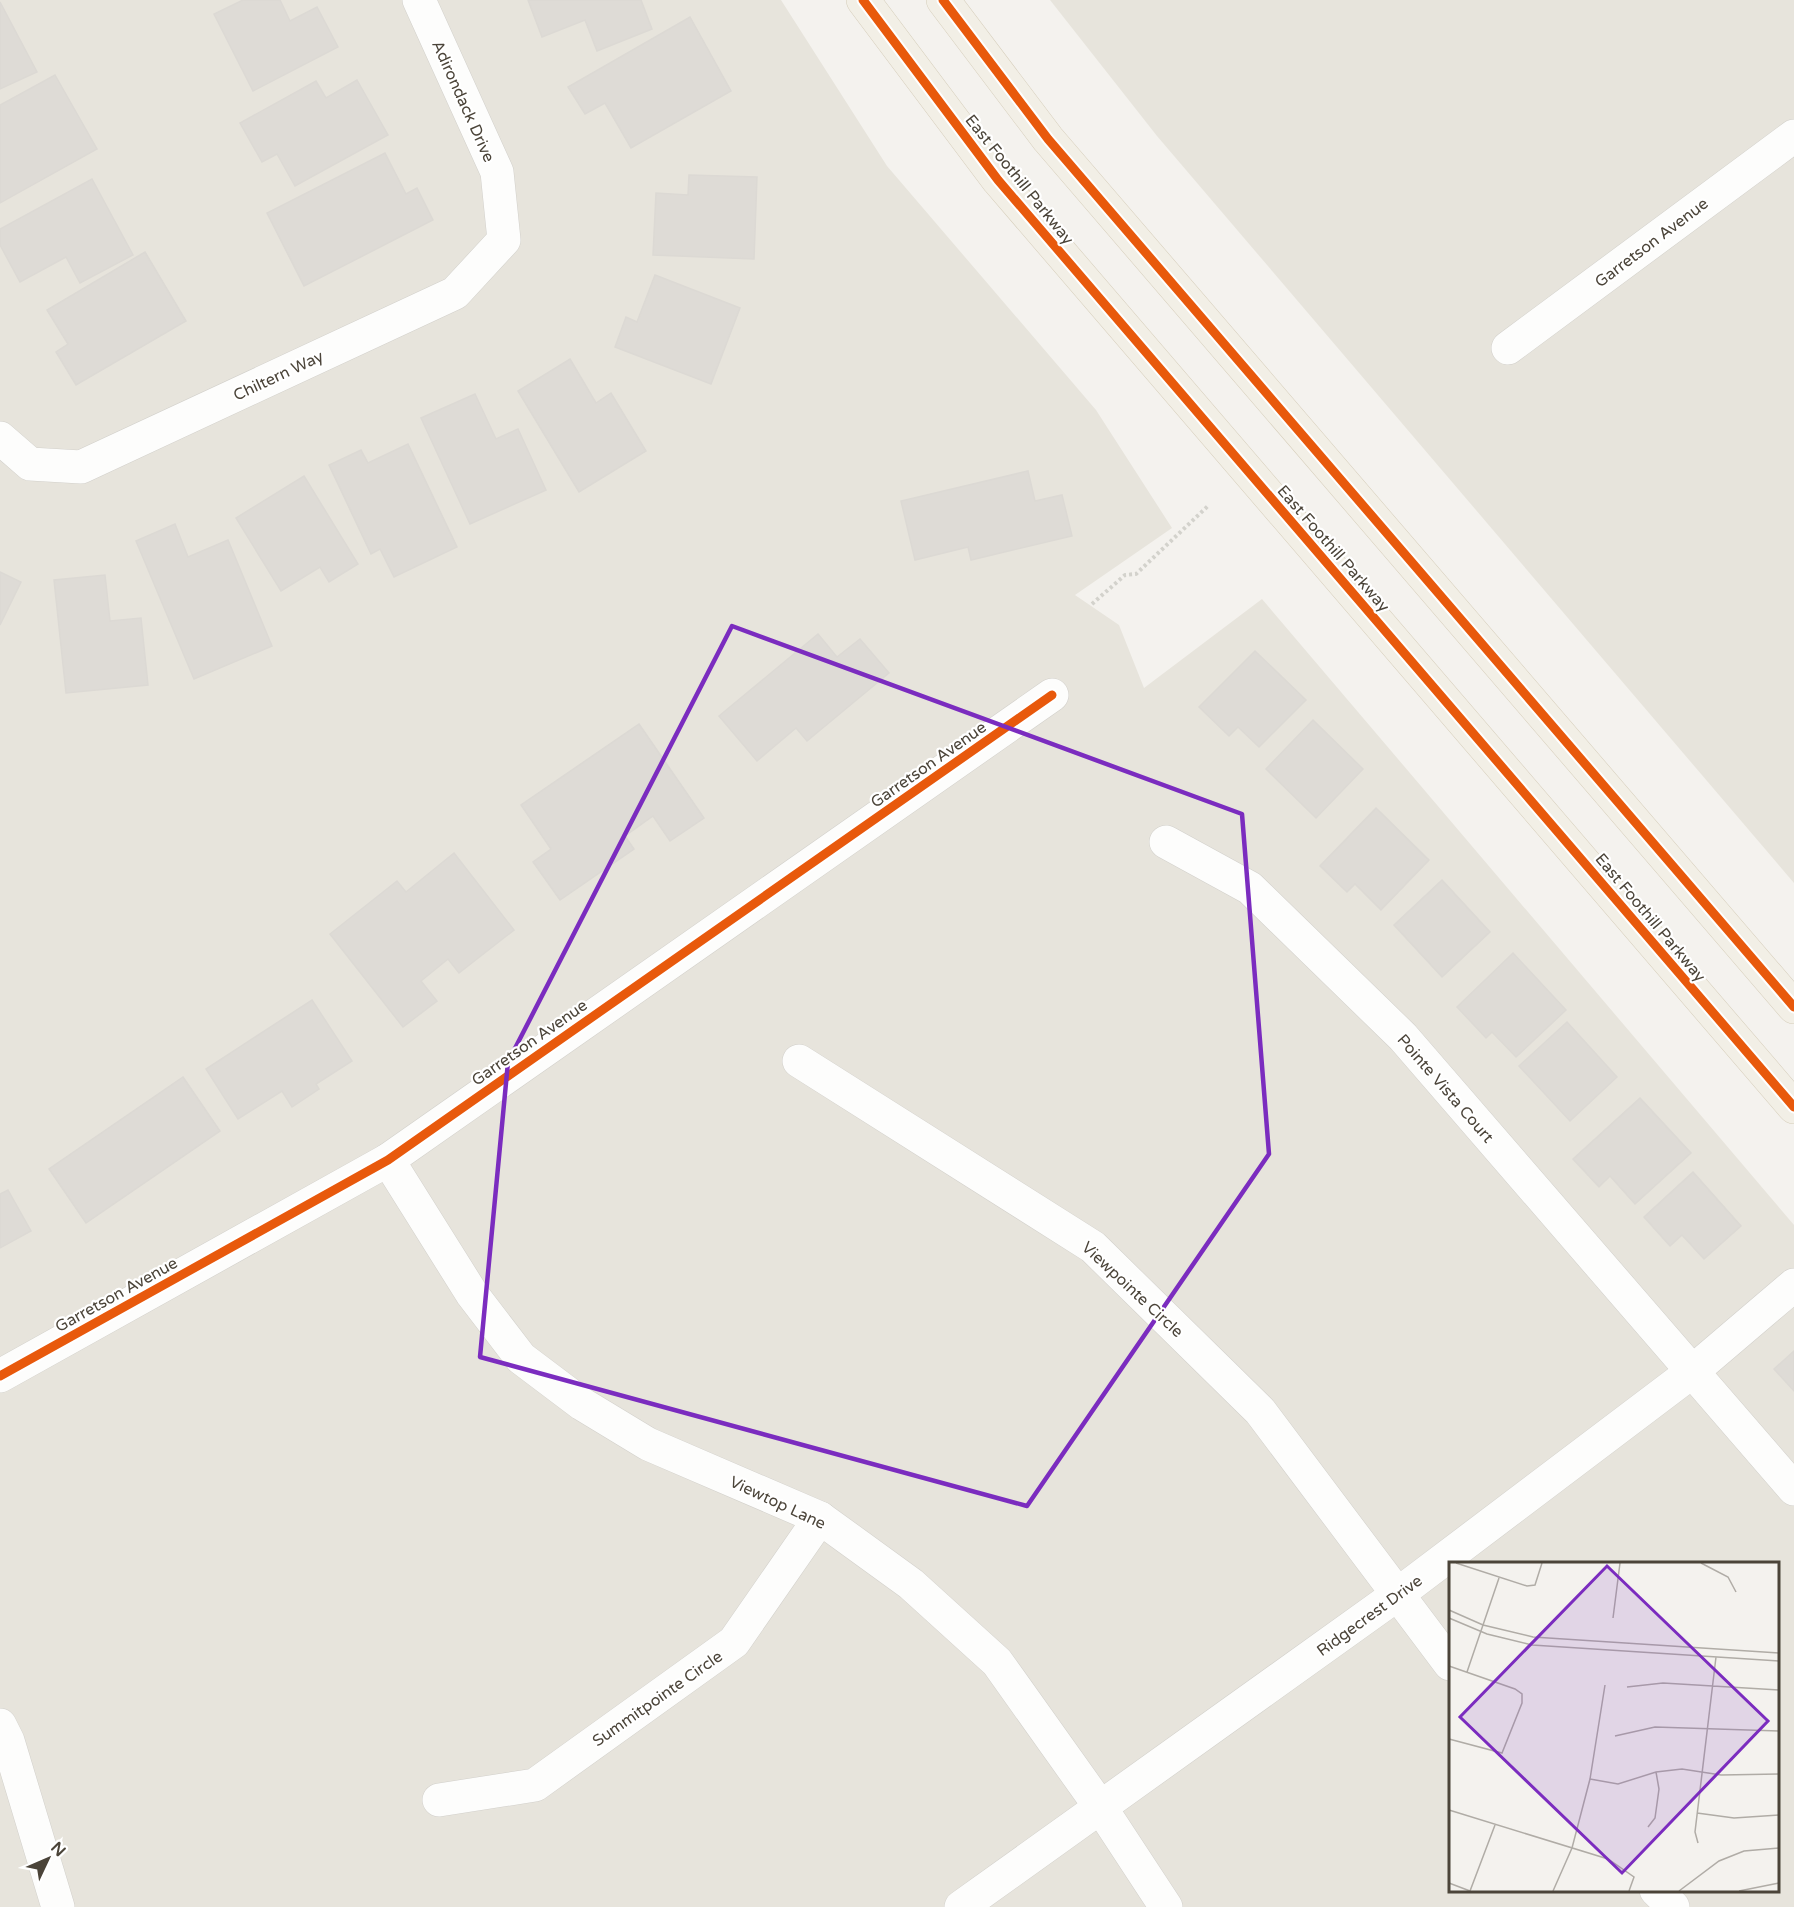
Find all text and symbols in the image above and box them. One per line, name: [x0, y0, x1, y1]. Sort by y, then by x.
street label: Adirondack Drive: [427, 37, 499, 165]
street label: East Foothill Parkway: [961, 111, 1078, 249]
street label: Garretson Avenue: [1591, 194, 1712, 292]
street label: Chiltern Way: [230, 346, 327, 405]
street label: East Foothill Parkway: [1273, 481, 1394, 617]
street label: Garretson Avenue: [867, 717, 990, 812]
street label: East Foothill Parkway: [1591, 849, 1710, 986]
street label: Garretson Avenue: [468, 995, 591, 1090]
street label: Pointe Vista Court: [1393, 1030, 1498, 1147]
street label: Viewpointe Circle: [1077, 1238, 1187, 1342]
street label: Garretson Avenue: [52, 1253, 181, 1337]
street label: Viewtop Lane: [726, 1472, 829, 1534]
inset map: [1449, 1562, 1779, 1892]
street label: Ridgecrest Drive: [1313, 1571, 1426, 1661]
street label: Summitpointe Circle: [589, 1646, 726, 1751]
north arrow: [18, 1829, 78, 1889]
text: N: [46, 1838, 70, 1861]

